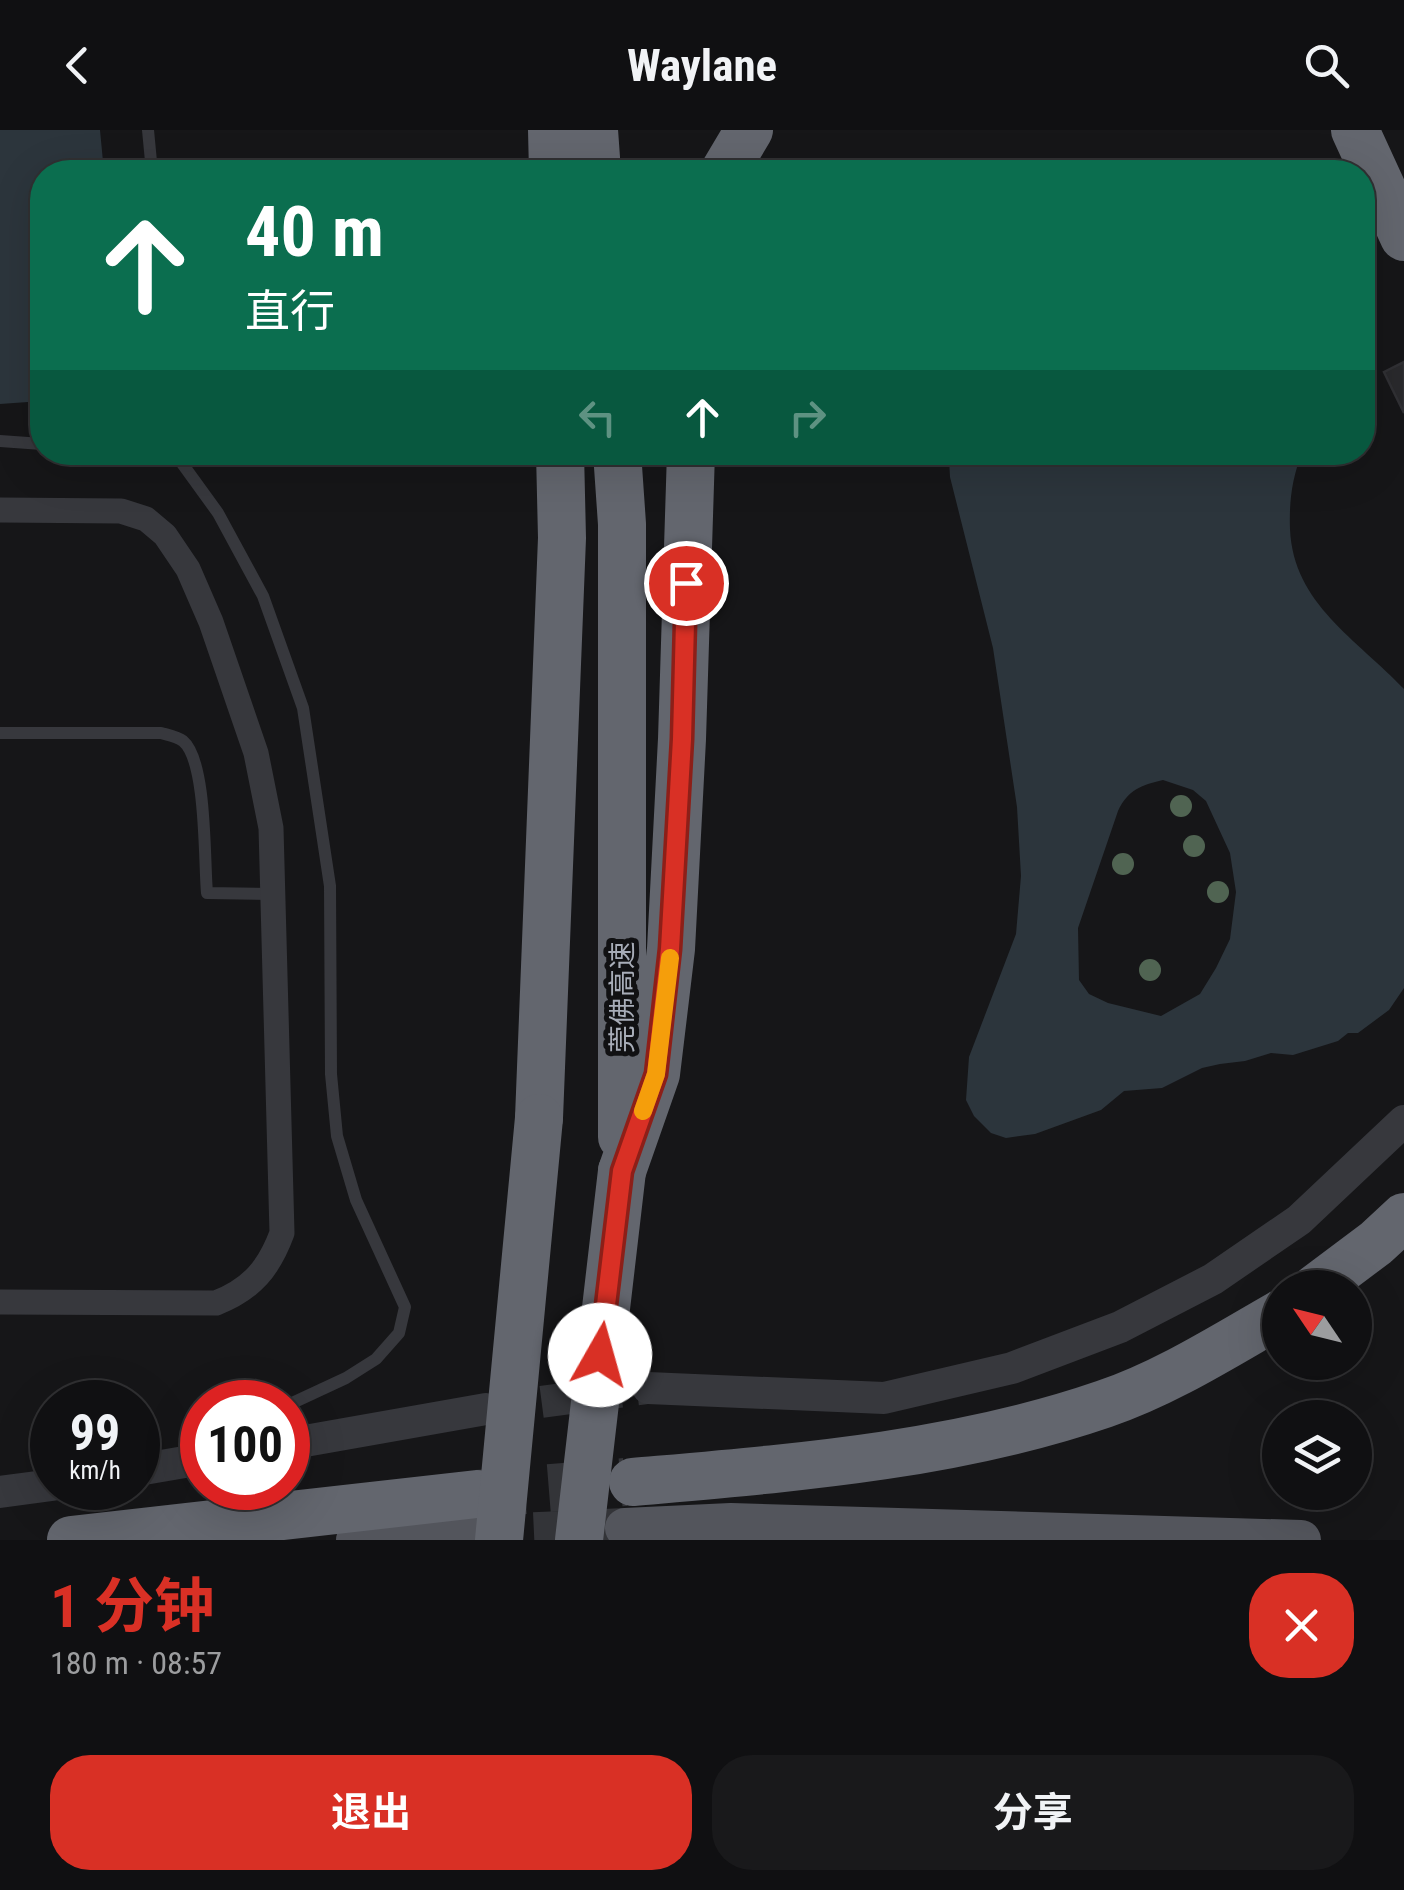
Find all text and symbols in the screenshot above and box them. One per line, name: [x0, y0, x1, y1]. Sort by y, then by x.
icon: back: [50, 38, 105, 93]
icon: search: [1299, 38, 1354, 93]
text: Waylane: [627, 39, 777, 92]
text: 40 m: [245, 191, 384, 273]
icon: ahead: [80, 200, 210, 330]
text: 直行: [245, 285, 335, 338]
icon: left: [570, 390, 625, 445]
icon: ahead: [675, 390, 730, 445]
icon: right: [780, 390, 835, 445]
pin: [644, 541, 729, 626]
icon: arrive: [659, 556, 714, 611]
street label: 莞佛高速: [606, 941, 639, 1053]
north arrow: [1262, 1270, 1372, 1380]
map controls: [1262, 1270, 1372, 1510]
position arrow: [548, 1303, 652, 1407]
speed limit sign: 100: [180, 1380, 310, 1510]
button: layers: [1262, 1400, 1372, 1510]
text: 99: [70, 1404, 120, 1462]
text: km/h: [69, 1456, 121, 1485]
text: 1 分钟: [50, 1571, 214, 1642]
button: close: [1249, 1573, 1354, 1678]
text: 180 m · 08:57: [50, 1644, 222, 1682]
button: 退出: [50, 1755, 692, 1870]
button: 分享: [712, 1755, 1354, 1870]

